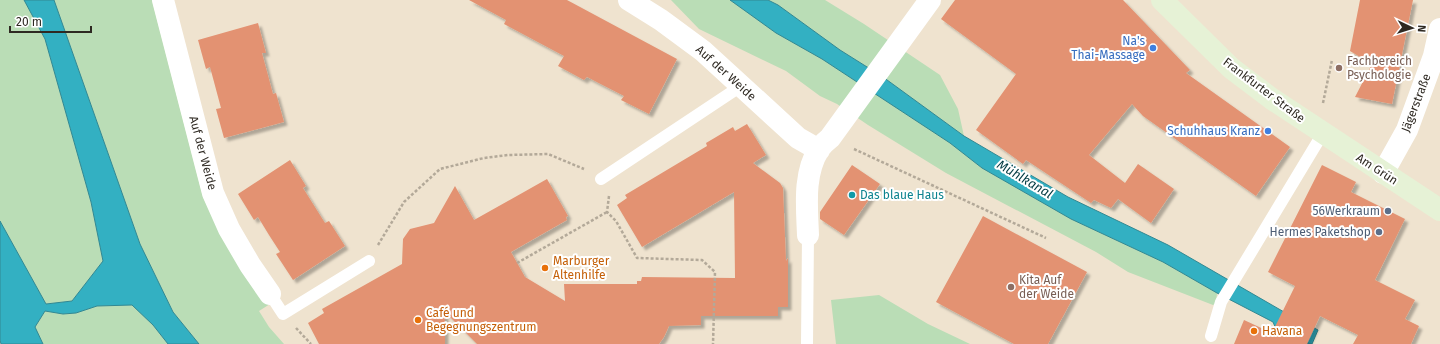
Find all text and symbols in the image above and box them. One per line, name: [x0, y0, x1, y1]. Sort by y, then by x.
scale bar: [10, 8, 91, 34]
north arrow: [1392, 8, 1432, 48]
text: 20 m: [16, 15, 42, 29]
text: N: [1415, 25, 1428, 33]
place label: Na's Thai-Massage: [1071, 34, 1145, 62]
street label: Auf der Weide: [693, 42, 759, 104]
marker: Na's Thai-Massage: [1148, 43, 1158, 53]
place label: Fachbereich Psychologie: [1347, 54, 1412, 82]
street label: Frankfurter Straße: [1220, 55, 1308, 125]
marker: Fachbereich Psychologie: [1334, 63, 1344, 73]
street label: Jägerstraße: [1398, 72, 1434, 134]
street label: Auf der Weide: [186, 114, 220, 192]
place label: Schuhhaus Kranz: [1167, 124, 1260, 138]
marker: Schuhhaus Kranz: [1263, 126, 1273, 136]
street label: Am Grün: [1354, 150, 1400, 188]
water label: Mühlkanal: [995, 157, 1056, 202]
place label: Das blaue Haus: [860, 188, 944, 202]
marker: Das blaue Haus: [847, 190, 857, 200]
place label: 56Werkraum: [1312, 204, 1380, 218]
marker: 56Werkraum: [1383, 206, 1393, 216]
place label: Hermes Paketshop: [1270, 225, 1371, 239]
marker: Hermes Paketshop: [1374, 227, 1384, 237]
place label: Marburger Altenhilfe: [553, 254, 610, 282]
marker: Marburger Altenhilfe: [540, 263, 550, 273]
place label: Kita Auf der Weide: [1019, 273, 1074, 301]
marker: Kita Auf der Weide: [1006, 282, 1016, 292]
place label: Café und Begegnungszentrum: [426, 306, 536, 334]
marker: Café und Begegnungszentrum: [413, 315, 423, 325]
place label: Havana: [1262, 324, 1302, 338]
marker: Havana: [1249, 326, 1259, 336]

